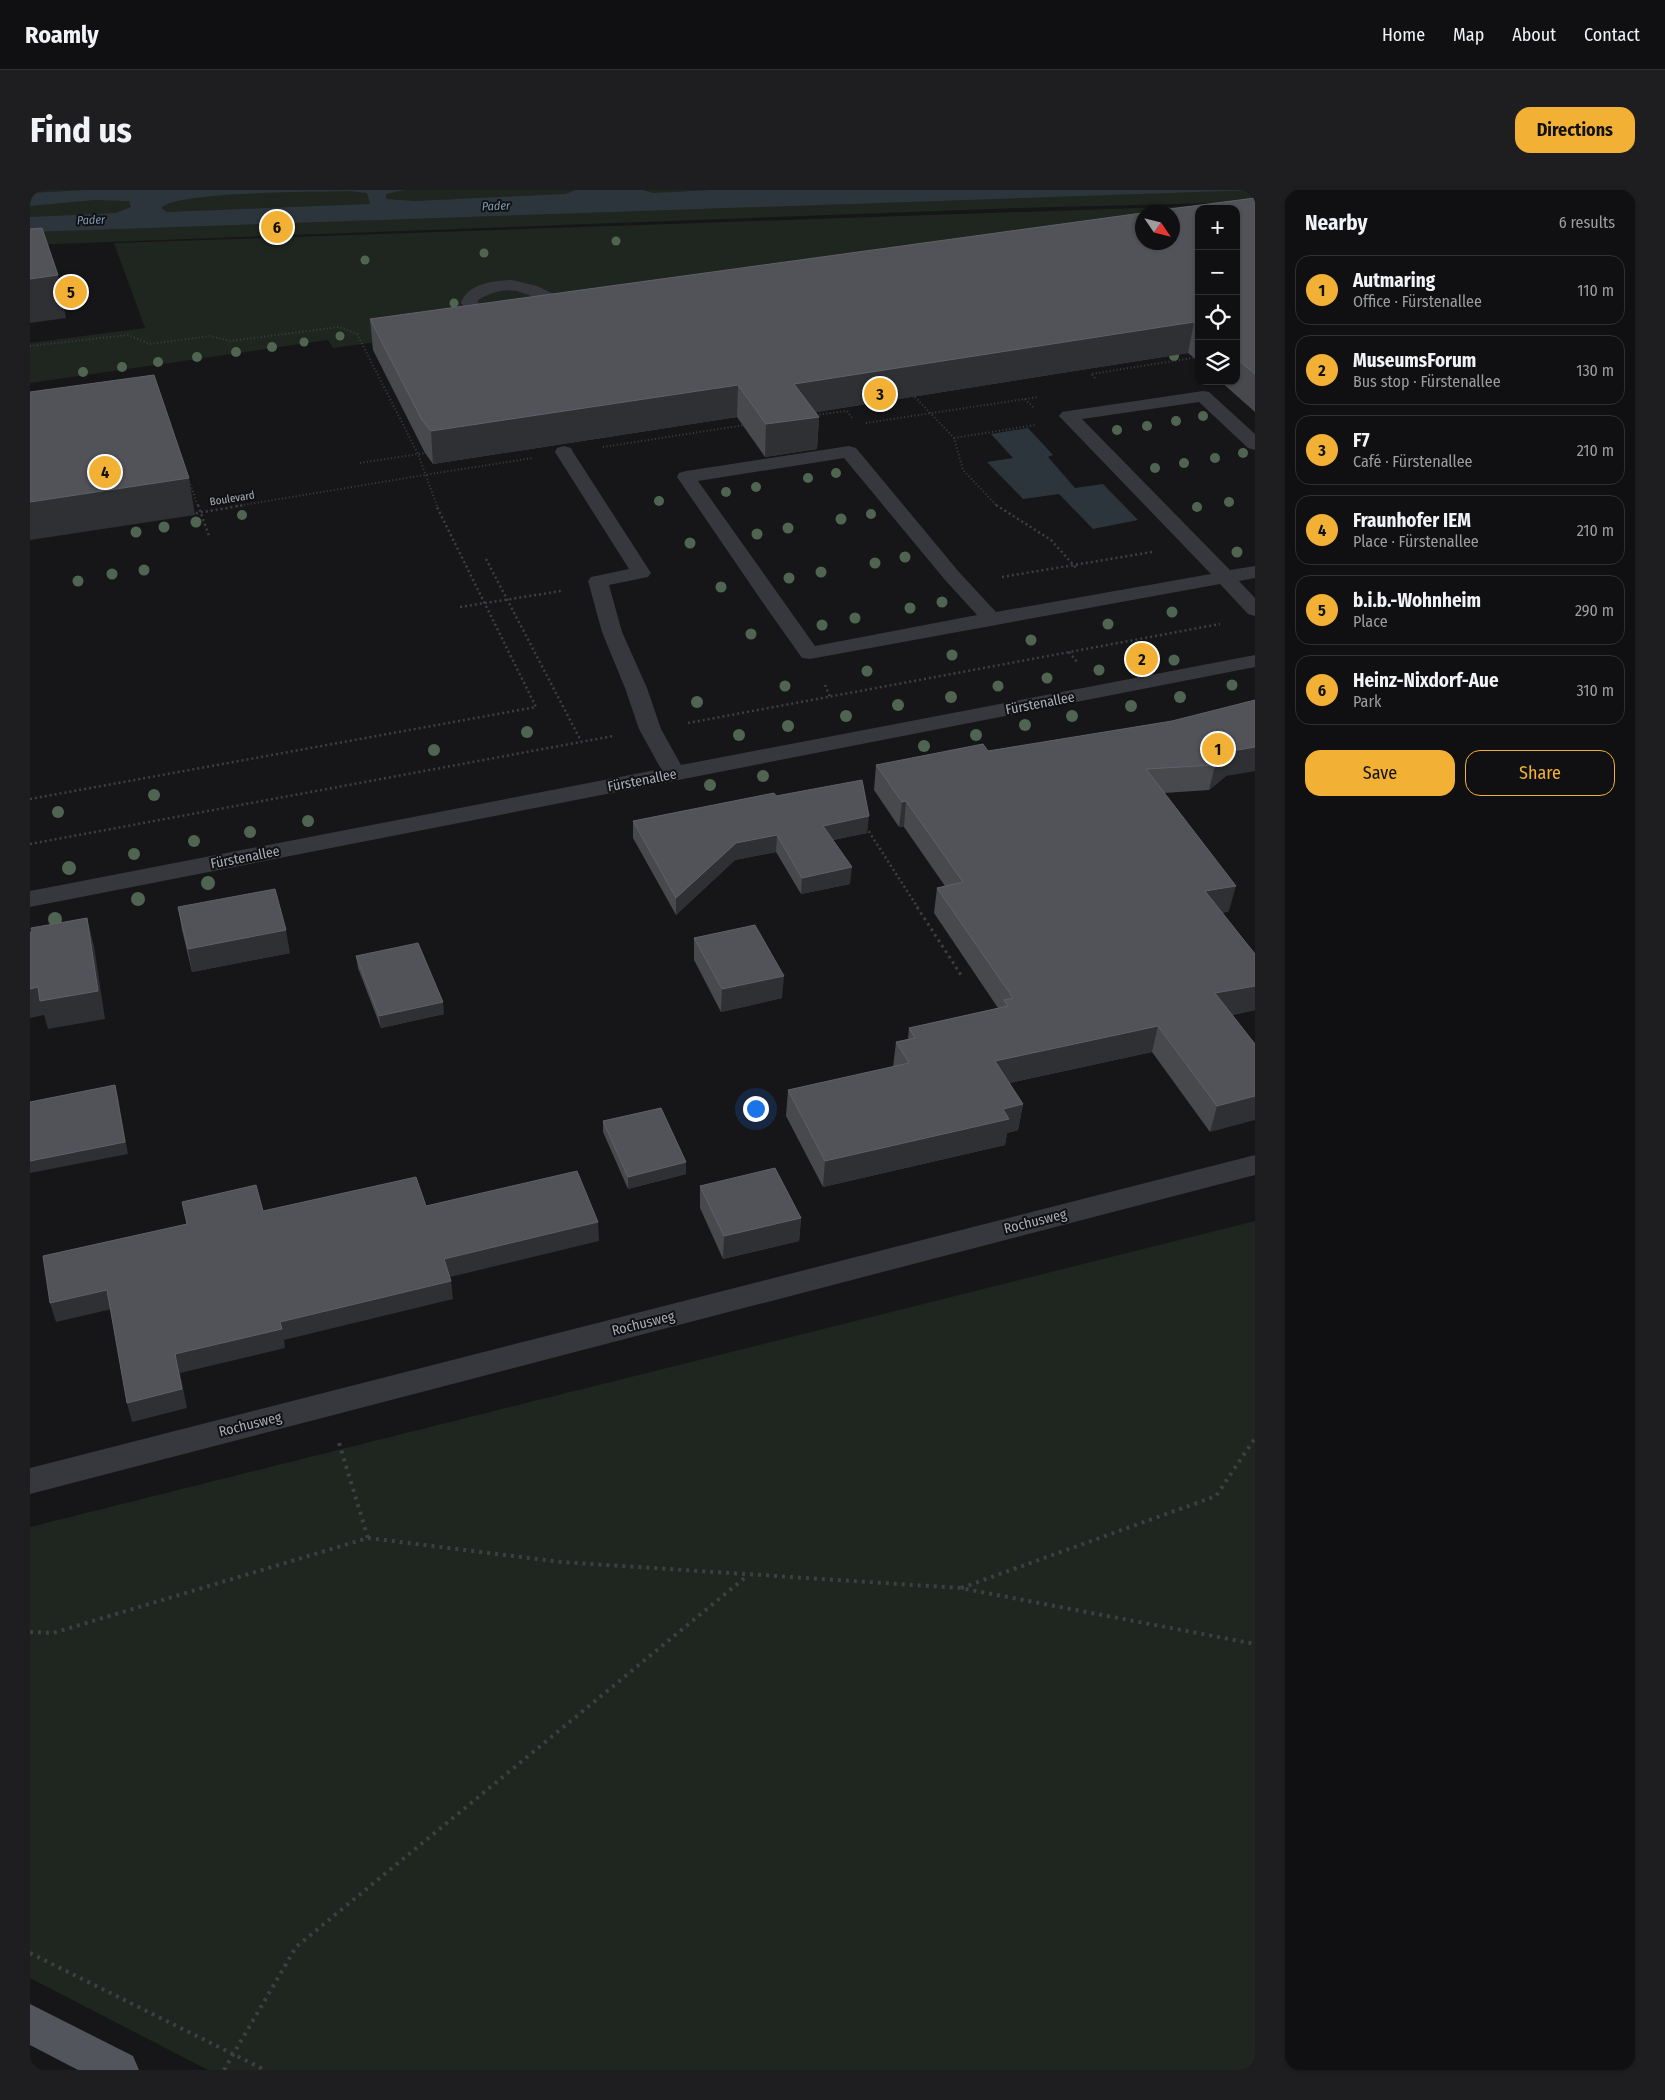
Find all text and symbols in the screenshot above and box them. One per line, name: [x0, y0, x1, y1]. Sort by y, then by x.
text: Roamly: [25, 21, 99, 49]
text: Home: [1382, 24, 1425, 46]
text: Map: [1453, 24, 1484, 46]
text: About: [1512, 24, 1556, 46]
text: Contact: [1584, 24, 1640, 46]
button: Directions: [1515, 107, 1635, 153]
text: Find us: [30, 109, 132, 151]
water label: Pader: [482, 198, 511, 213]
north arrow: [1135, 205, 1180, 250]
map controls: [1195, 205, 1240, 385]
button: +: [1195, 205, 1240, 250]
pin: 6: [261, 208, 293, 246]
text: Nearby: [1305, 210, 1367, 236]
water label: Pader: [77, 212, 106, 227]
text: 6 results: [1559, 213, 1615, 232]
button: −: [1195, 250, 1240, 295]
text: Autmaring: [1353, 269, 1435, 292]
pin: 5: [55, 273, 87, 311]
text: 1: [1319, 281, 1325, 300]
text: 110 m: [1577, 281, 1614, 300]
text: Office · Fürstenallee: [1353, 292, 1482, 311]
button: locate: [1195, 295, 1240, 340]
button: layers: [1195, 340, 1240, 385]
text: MuseumsForum: [1353, 349, 1476, 372]
text: 2: [1318, 361, 1326, 380]
text: 130 m: [1576, 361, 1614, 380]
text: Bus stop · Fürstenallee: [1353, 372, 1501, 391]
pin: 3: [864, 375, 896, 413]
text: F7: [1353, 429, 1369, 452]
text: 3: [1318, 441, 1326, 460]
text: 210 m: [1577, 441, 1614, 460]
text: Café · Fürstenallee: [1353, 452, 1473, 471]
pin: 4: [89, 453, 121, 491]
street label: Boulevard: [209, 489, 255, 508]
text: Fraunhofer IEM: [1353, 509, 1471, 532]
text: 4: [1318, 521, 1326, 540]
text: 210 m: [1577, 521, 1614, 540]
text: Place · Fürstenallee: [1353, 532, 1479, 551]
text: b.i.b.-Wohnheim: [1353, 589, 1481, 612]
text: 5: [1318, 601, 1326, 620]
text: 290 m: [1575, 601, 1614, 620]
text: Place: [1353, 612, 1388, 631]
pin: 2: [1126, 640, 1158, 678]
text: Heinz-Nixdorf-Aue: [1353, 669, 1499, 692]
text: 6: [1318, 681, 1326, 700]
text: 310 m: [1577, 681, 1614, 700]
street label: Fürstenallee: [1004, 688, 1076, 719]
text: Park: [1353, 692, 1381, 711]
pin: 1: [1202, 730, 1234, 768]
button: Save: [1305, 750, 1455, 796]
button: Share: [1465, 750, 1615, 796]
street label: Fürstenallee: [606, 765, 678, 796]
street label: Fürstenallee: [209, 842, 281, 873]
your location: [743, 1096, 769, 1122]
street label: Rochusweg: [1002, 1205, 1069, 1237]
street label: Rochusweg: [610, 1307, 677, 1339]
street label: Rochusweg: [217, 1408, 284, 1440]

